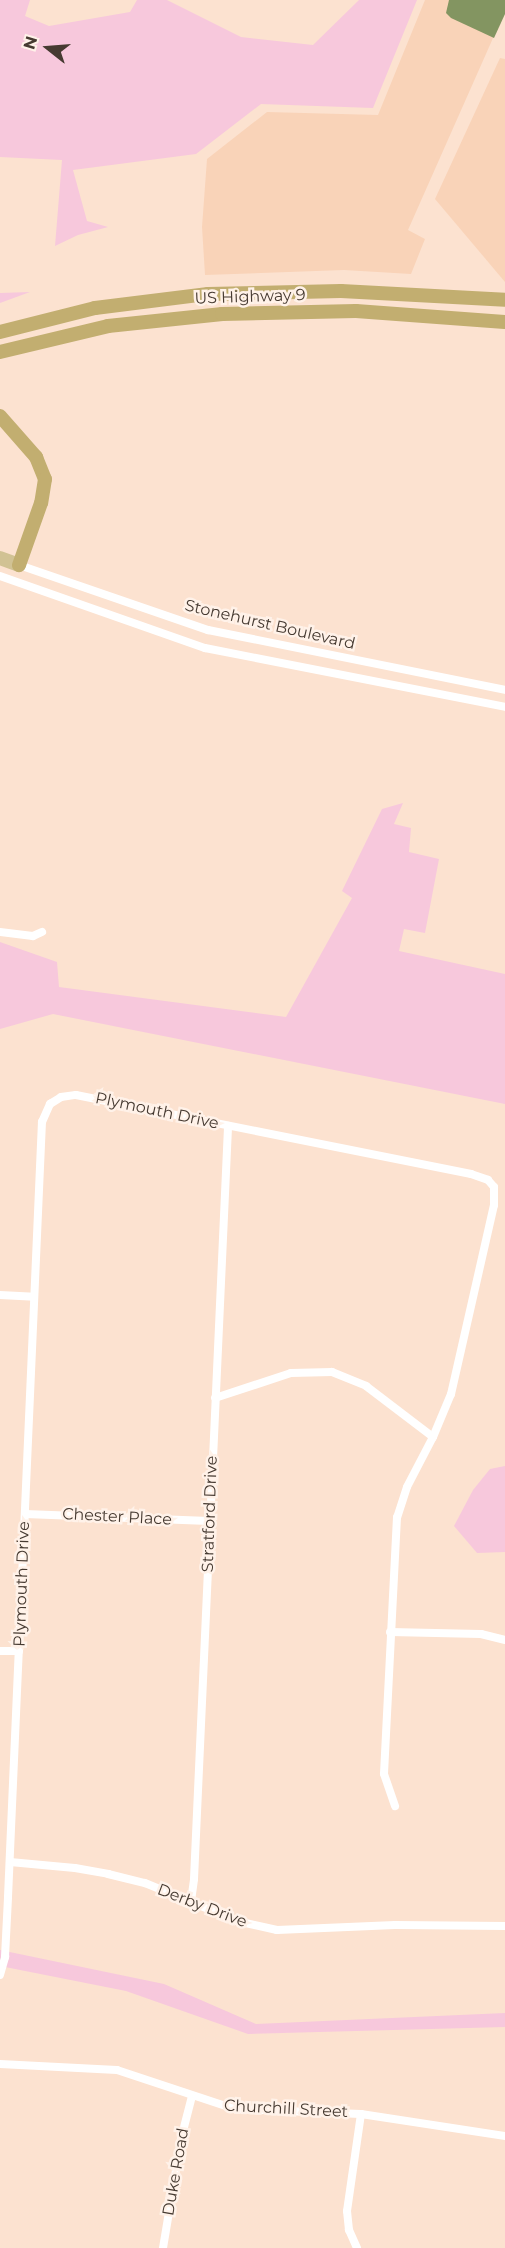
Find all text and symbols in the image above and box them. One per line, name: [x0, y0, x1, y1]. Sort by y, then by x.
north arrow: [18, 18, 78, 78]
text: N: [19, 34, 41, 52]
street label: US Highway 9: [194, 285, 306, 309]
street label: Stonehurst Boulevard: [183, 596, 357, 654]
street label: Plymouth Drive: [94, 1089, 220, 1133]
street label: Stratford Drive: [198, 1455, 222, 1573]
street label: Chester Place: [62, 1505, 172, 1529]
street label: Plymouth Drive: [10, 1521, 34, 1647]
street label: Derby Drive: [154, 1880, 250, 1932]
street label: Churchill Street: [223, 2096, 349, 2122]
street label: Duke Road: [159, 2127, 193, 2217]

